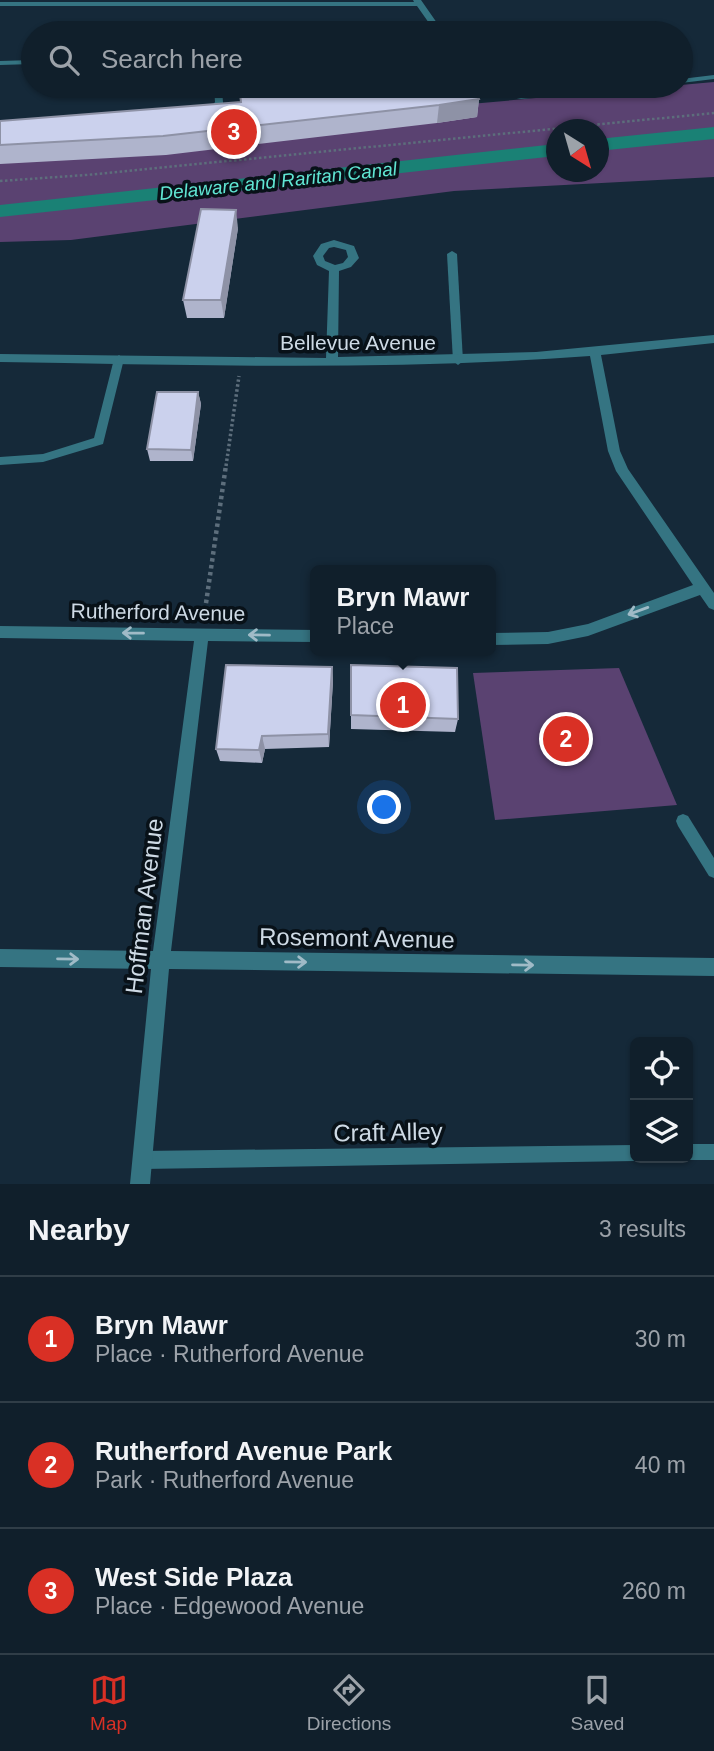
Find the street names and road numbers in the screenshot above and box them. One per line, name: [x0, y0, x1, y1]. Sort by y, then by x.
street label: Bellevue Avenue: [280, 331, 436, 354]
street label: Rutherford Avenue: [70, 599, 246, 625]
street label: Hoffman Avenue: [120, 817, 168, 995]
street label: Rosemont Avenue: [259, 923, 455, 953]
street label: Craft Alley: [333, 1118, 443, 1146]

